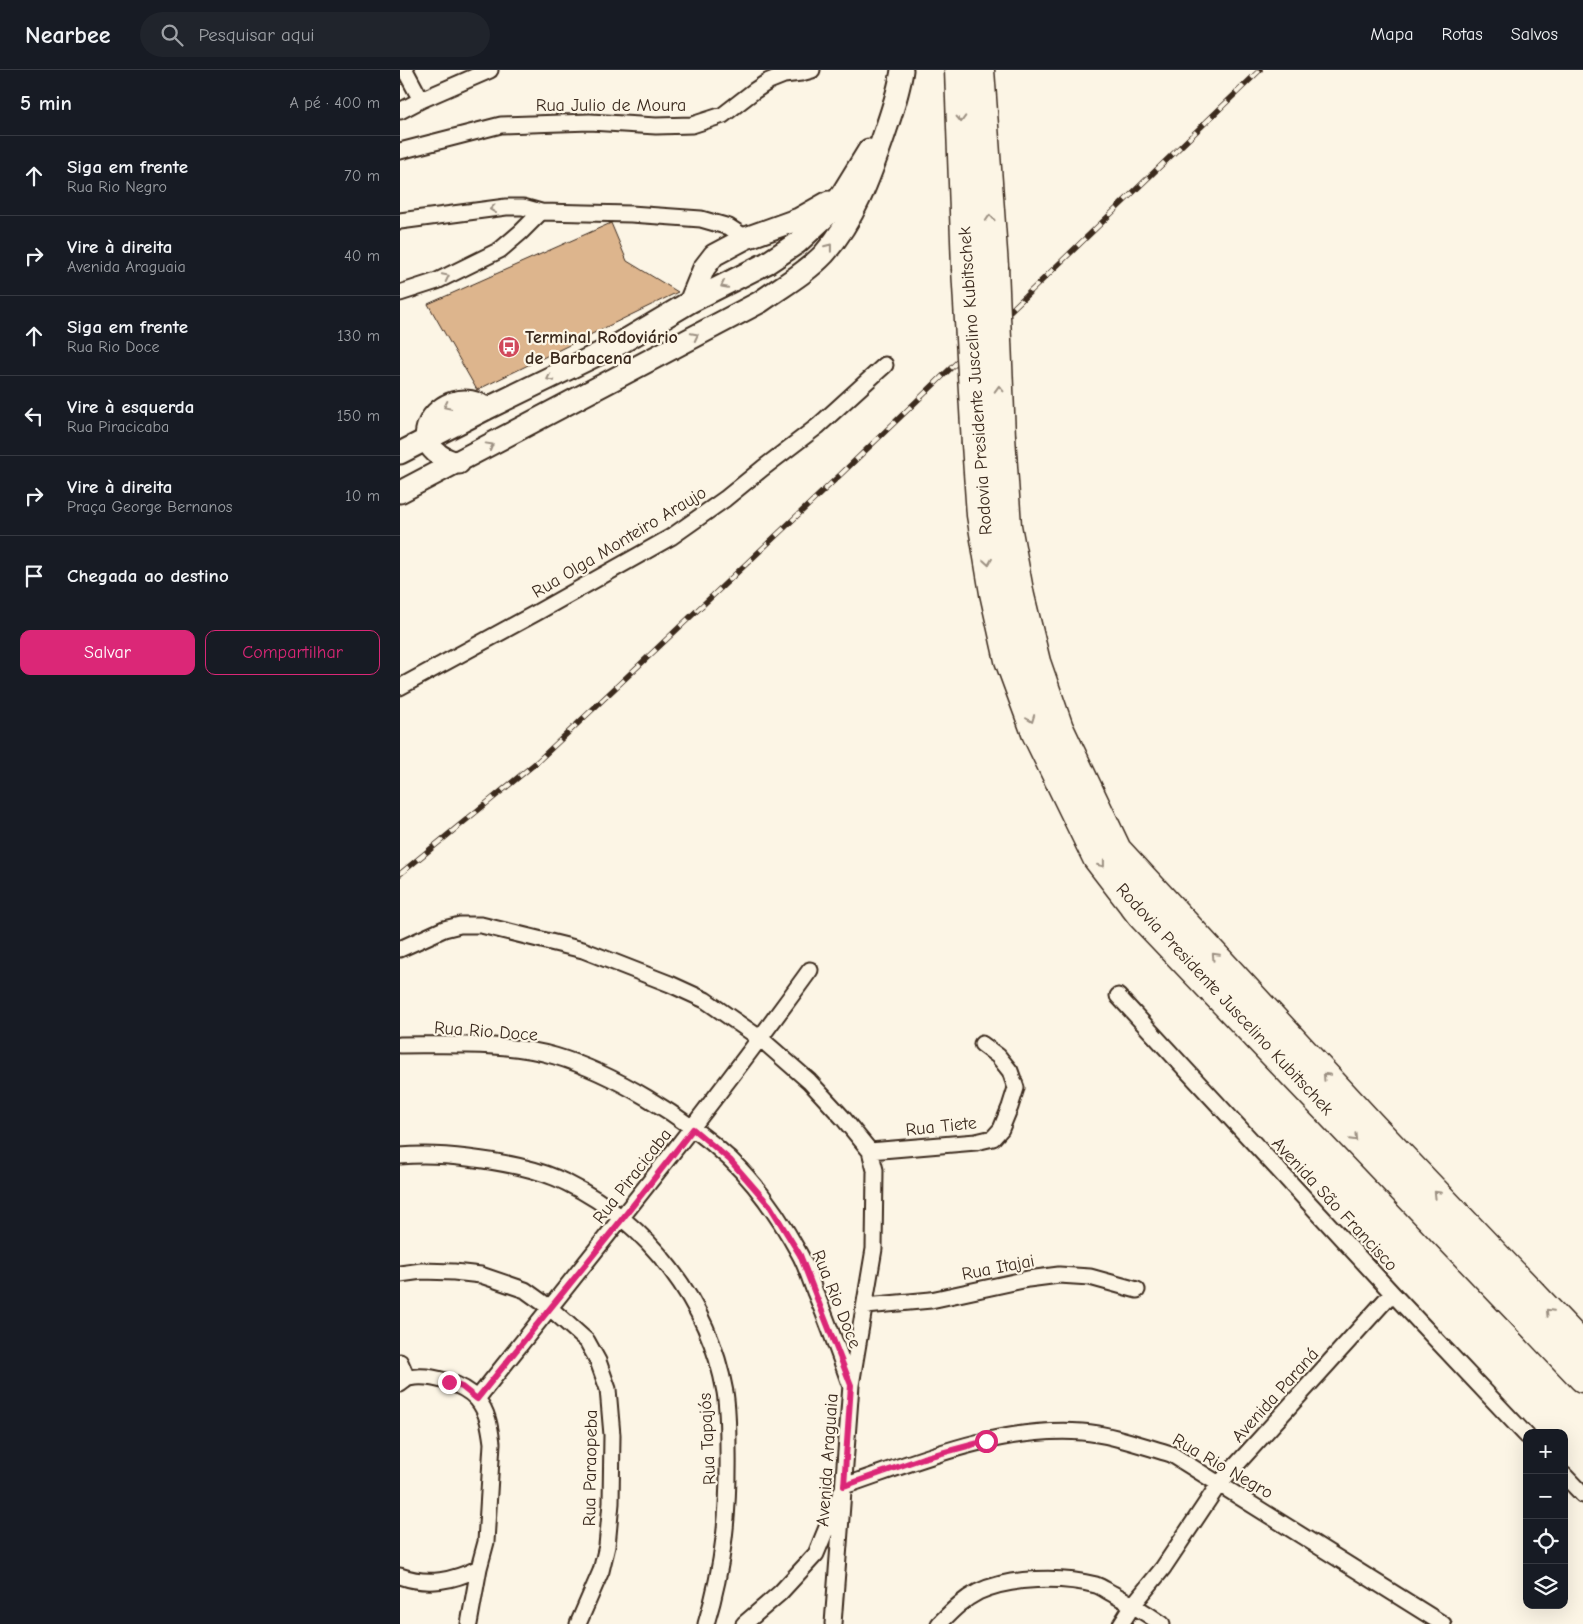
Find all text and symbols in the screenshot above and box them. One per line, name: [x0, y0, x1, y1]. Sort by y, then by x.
search box: [140, 12, 490, 57]
text: Nearbee: [25, 21, 110, 49]
icon: search: [158, 21, 186, 49]
text: Pesquisar aqui: [198, 24, 315, 46]
text: Mapa: [1370, 24, 1414, 45]
text: Rotas: [1442, 24, 1483, 45]
text: Salvos: [1511, 24, 1558, 45]
text: 5 min: [20, 91, 72, 115]
text: A pé · 400 m: [290, 94, 380, 112]
street label: Rua Julio de Moura: [536, 95, 686, 116]
one-way arrow: [956, 115, 967, 123]
text: Siga em frente: [67, 156, 188, 178]
icon: ahead: [20, 162, 48, 190]
text: 70 m: [344, 167, 380, 185]
text: Rua Rio Negro: [67, 178, 167, 196]
one-way arrow: [488, 203, 496, 214]
one-way arrow: [985, 214, 996, 222]
street label: Rodovia Presidente Juscelino Kubitschek: [954, 226, 997, 536]
text: Vire à direita: [67, 236, 172, 258]
icon: right: [20, 242, 48, 270]
one-way arrow: [824, 244, 832, 253]
text: 40 m: [344, 247, 380, 265]
text: Avenida Araguaia: [67, 258, 186, 276]
one-way arrow: [441, 273, 450, 283]
one-way arrow: [720, 279, 729, 289]
text: Siga em frente: [67, 316, 188, 338]
icon: ahead: [20, 322, 48, 350]
text: 130 m: [337, 327, 380, 345]
place label: Terminal Rodoviário de Barbacena: [525, 327, 678, 369]
one-way arrow: [690, 332, 699, 342]
bus stop icon: Terminal Rodoviário de Barbacena: [497, 335, 521, 359]
text: Rua Rio Doce: [67, 338, 160, 356]
one-way arrow: [546, 371, 555, 382]
one-way arrow: [994, 385, 1005, 393]
text: Vire à esquerda: [67, 396, 194, 418]
one-way arrow: [443, 400, 452, 410]
icon: left: [20, 402, 48, 430]
text: 150 m: [337, 407, 380, 425]
text: Rua Piracicaba: [67, 418, 169, 436]
one-way arrow: [485, 442, 494, 452]
text: Vire à direita: [67, 476, 172, 498]
icon: right: [20, 482, 48, 510]
street label: Rua Olga Monteiro Araujo: [528, 482, 710, 603]
text: 10 m: [345, 487, 380, 505]
text: Praça George Bernanos: [67, 498, 232, 516]
one-way arrow: [983, 558, 993, 567]
icon: arrive: [20, 562, 48, 590]
text: Chegada ao destino: [67, 565, 229, 587]
button: Salvar: [20, 630, 195, 675]
button: Compartilhar: [205, 630, 380, 675]
one-way arrow: [1025, 714, 1035, 722]
one-way arrow: [1097, 858, 1105, 867]
street label: Rodovia Presidente Juscelino Kubitschek: [1112, 879, 1338, 1120]
one-way arrow: [1212, 953, 1221, 962]
street label: Rua Rio Doce: [433, 1017, 539, 1046]
one-way arrow: [1323, 1072, 1332, 1081]
street label: Rua Tiete: [904, 1112, 978, 1141]
street label: Rua Piracicaba: [589, 1124, 676, 1228]
one-way arrow: [1348, 1132, 1357, 1141]
street label: Avenida São Francisco: [1267, 1133, 1402, 1276]
one-way arrow: [1434, 1191, 1443, 1200]
street label: Rua Rio Doce: [807, 1247, 866, 1351]
street label: Rua Itajai: [960, 1250, 1036, 1285]
one-way arrow: [1546, 1308, 1555, 1317]
street label: Avenida Paraná: [1228, 1344, 1323, 1447]
route end: [438, 1371, 461, 1394]
street label: Rua Tapajós: [695, 1392, 720, 1486]
street label: Avenida Araguaia: [812, 1393, 843, 1527]
street label: Rua Paraopeba: [579, 1409, 602, 1527]
street label: Rua Rio Negro: [1169, 1429, 1277, 1504]
map controls: [1523, 1429, 1568, 1609]
button: +: [1523, 1429, 1568, 1474]
route start: [975, 1430, 998, 1453]
button: −: [1523, 1474, 1568, 1519]
button: locate: [1523, 1519, 1568, 1564]
button: layers: [1523, 1564, 1568, 1609]

